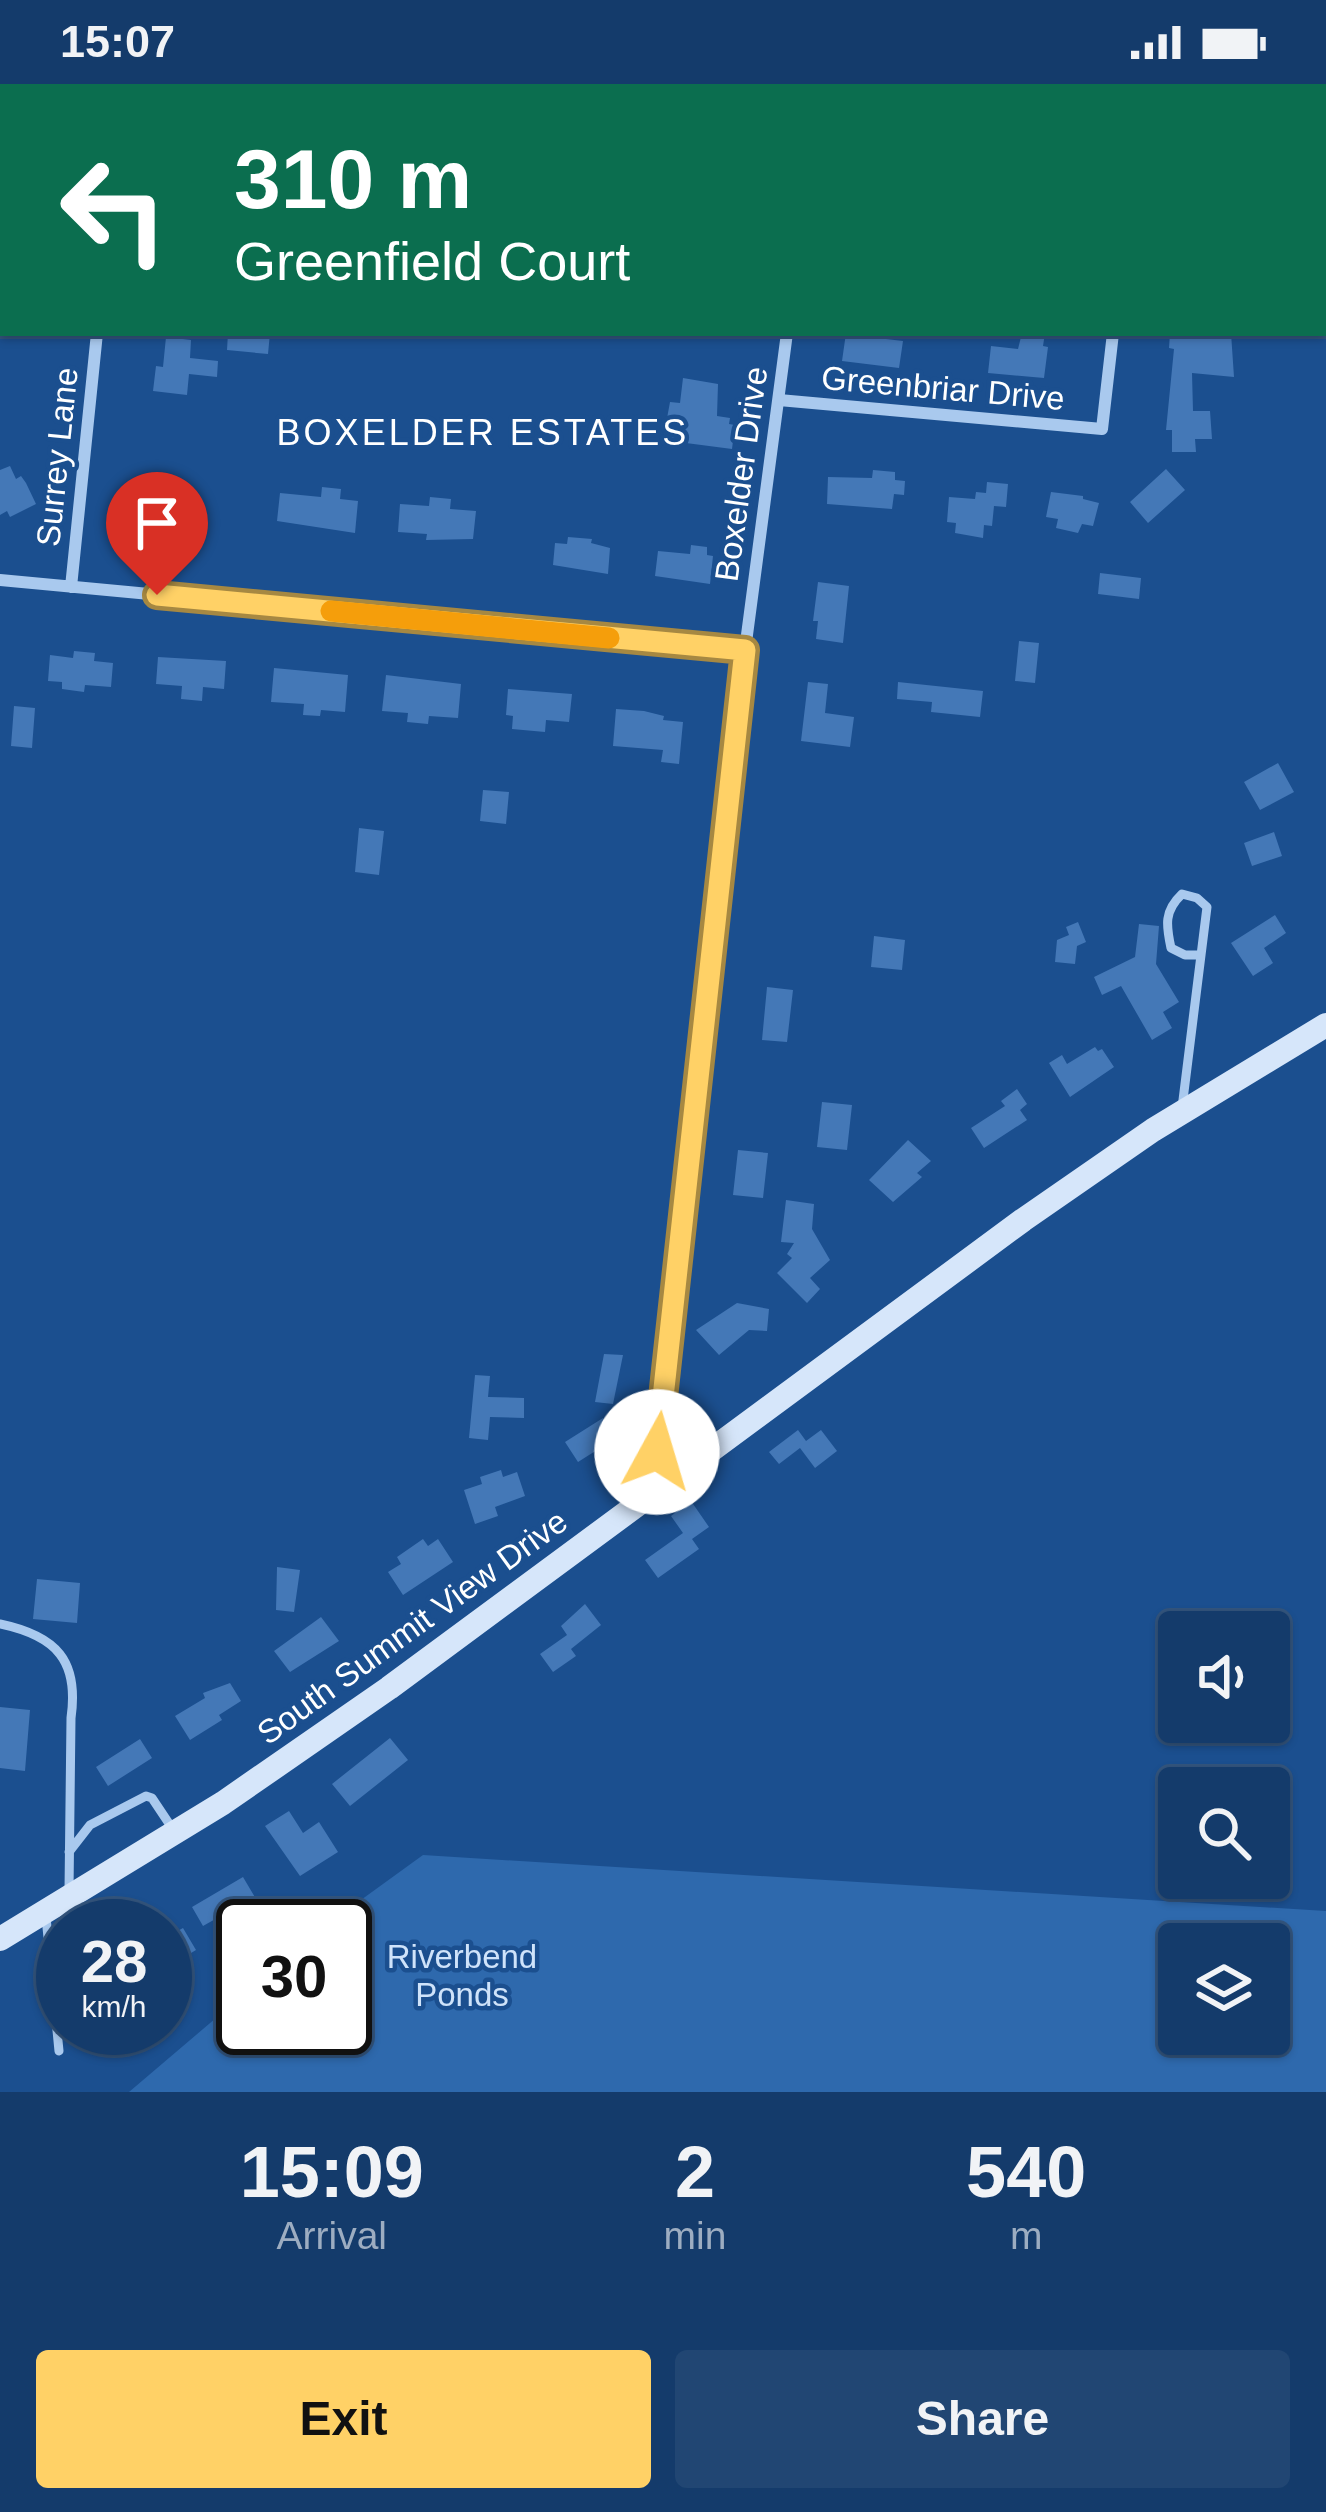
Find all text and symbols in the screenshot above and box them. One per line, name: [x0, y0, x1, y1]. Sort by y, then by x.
text: 15:07: [60, 16, 175, 67]
icon: left: [36, 132, 192, 288]
text: 310 m: [234, 132, 472, 226]
text: Greenfield Court: [234, 231, 630, 291]
street label: Greenbriar Drive: [820, 359, 1066, 417]
street label: Boxelder Drive: [708, 364, 774, 584]
street label: Surrey Lane: [29, 366, 85, 548]
district label: BOXELDER ESTATES: [277, 412, 689, 453]
pin: [106, 472, 208, 595]
icon: arrive: [124, 490, 190, 556]
position arrow: [594, 1389, 720, 1515]
street label: South Summit View Drive: [250, 1502, 574, 1752]
map controls: [1158, 1611, 1290, 2055]
button: sound: [1158, 1611, 1290, 1743]
button: search: [1158, 1767, 1290, 1899]
speed limit sign: 30: [216, 1899, 372, 2055]
button: layers: [1158, 1923, 1290, 2055]
text: 28: [81, 1928, 147, 1995]
park label: Riverbend Ponds: [387, 1938, 537, 2013]
text: km/h: [81, 1990, 147, 2023]
text: 15:09: [240, 2132, 424, 2212]
text: 2: [675, 2132, 715, 2212]
text: 540: [966, 2132, 1086, 2212]
text: Arrival: [277, 2214, 387, 2257]
text: min: [664, 2214, 726, 2257]
text: m: [1010, 2214, 1042, 2257]
button: Exit: [36, 2350, 651, 2488]
button: Share: [675, 2350, 1290, 2488]

